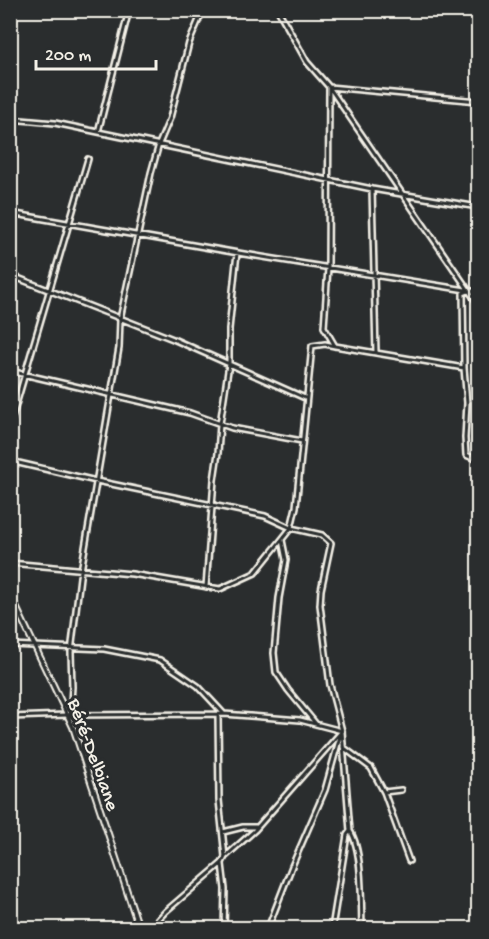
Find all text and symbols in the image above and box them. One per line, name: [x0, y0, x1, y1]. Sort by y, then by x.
scale bar: [36, 33, 156, 71]
text: 200 m: [45, 46, 92, 67]
street label: Béré-Delbiane: [60, 695, 123, 815]

